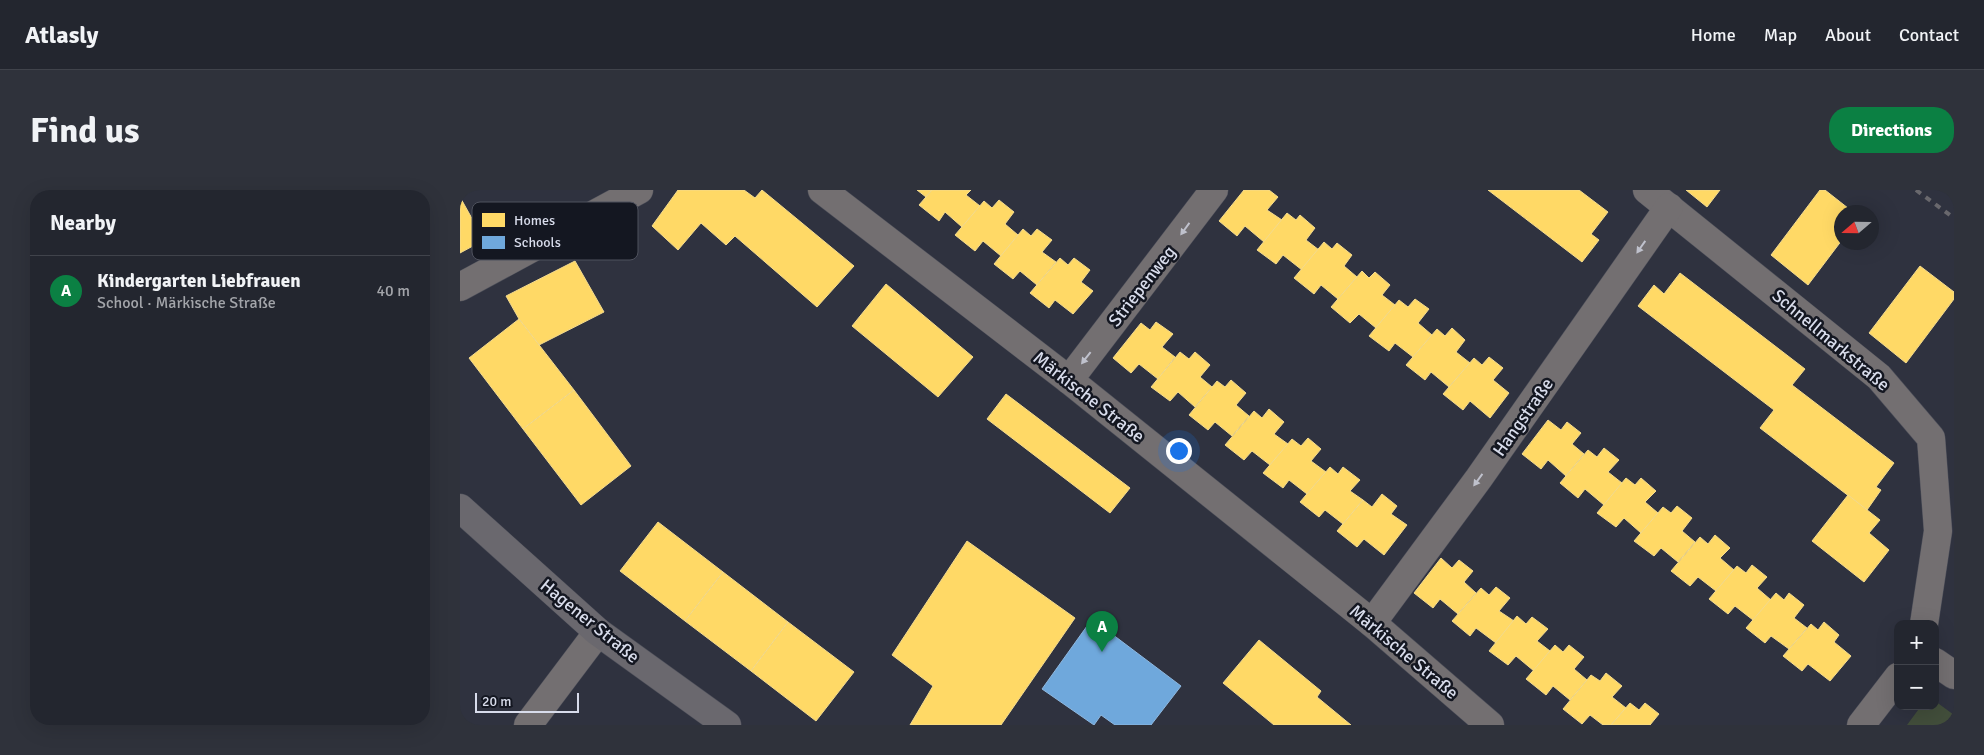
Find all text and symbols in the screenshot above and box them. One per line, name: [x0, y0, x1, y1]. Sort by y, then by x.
text: Atlasly: [25, 20, 98, 50]
text: Home: [1691, 24, 1736, 46]
text: Map: [1764, 24, 1797, 46]
text: About: [1825, 24, 1871, 46]
text: Contact: [1899, 24, 1959, 46]
button: Directions: [1829, 107, 1954, 153]
text: Find us: [30, 109, 140, 152]
legend: [472, 202, 638, 260]
north arrow: [1834, 205, 1879, 250]
text: Nearby: [50, 210, 116, 236]
text: Homes: [514, 212, 555, 229]
one-way arrow: [1180, 222, 1190, 236]
text: Schools: [514, 234, 561, 251]
one-way arrow: [1636, 240, 1646, 254]
street label: Striepenweg: [1104, 241, 1180, 331]
text: Kindergarten Liebfrauen: [97, 269, 301, 293]
text: A: [61, 281, 71, 301]
text: 40 m: [376, 281, 410, 301]
street label: Schnellmarkstraße: [1768, 284, 1894, 396]
text: School · Märkische Straße: [97, 293, 276, 313]
street label: Märkische Straße: [1029, 347, 1149, 447]
one-way arrow: [1081, 351, 1091, 365]
street label: Hangstraße: [1488, 374, 1558, 460]
your location: [1166, 438, 1192, 464]
one-way arrow: [1472, 473, 1483, 486]
street label: Hagener Straße: [536, 574, 644, 668]
street label: Märkische Straße: [1345, 600, 1463, 704]
pin: A: [1086, 611, 1118, 652]
map controls: [1894, 620, 1939, 710]
button: +: [1894, 620, 1939, 665]
button: −: [1894, 665, 1939, 710]
scale bar: [475, 690, 579, 713]
text: 20 m: [482, 693, 511, 710]

